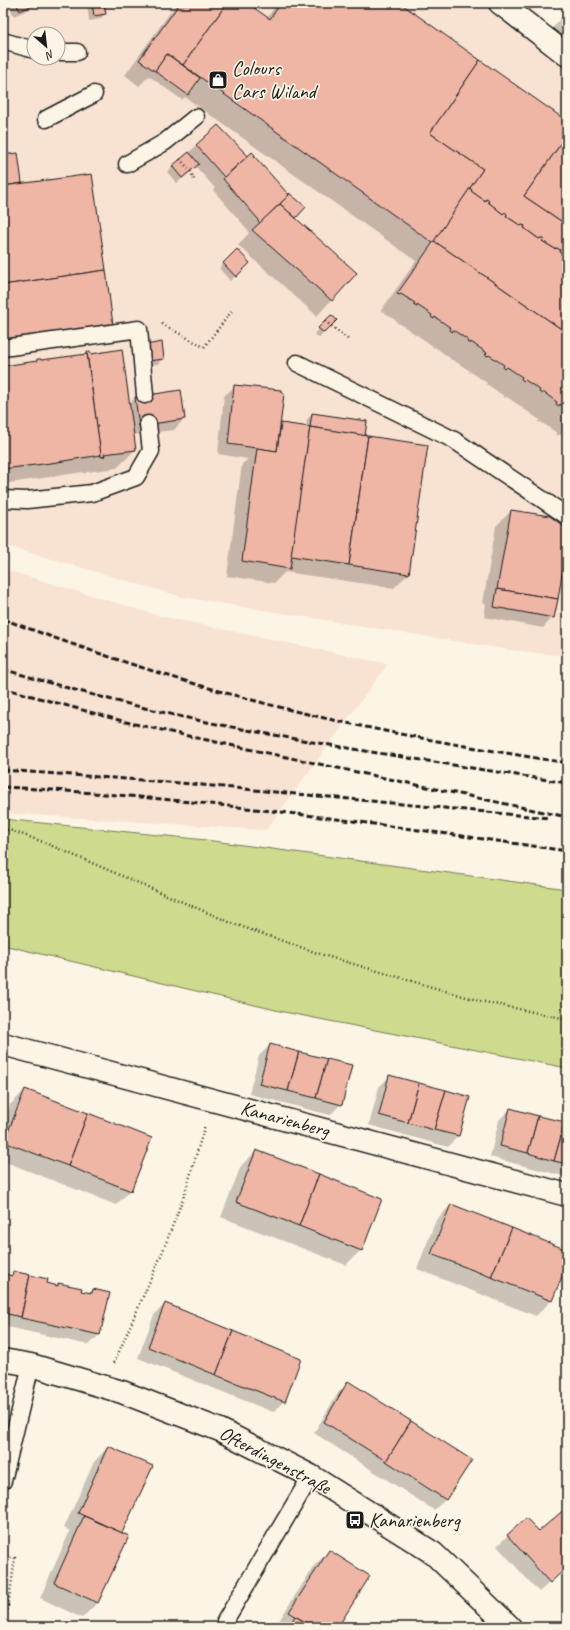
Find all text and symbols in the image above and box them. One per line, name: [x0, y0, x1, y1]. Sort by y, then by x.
north arrow: [26, 26, 66, 66]
text: N: [42, 47, 57, 64]
place label: Colours Cars Wiland: [232, 56, 319, 104]
shop icon: Colours Cars Wiland: [207, 69, 229, 91]
street label: Kanarienberg: [238, 1095, 334, 1143]
street label: Ofterdingenstraße: [215, 1420, 336, 1500]
place label: Kanarienberg: [369, 1508, 462, 1533]
bus stop icon: Kanarienberg: [344, 1509, 366, 1531]

